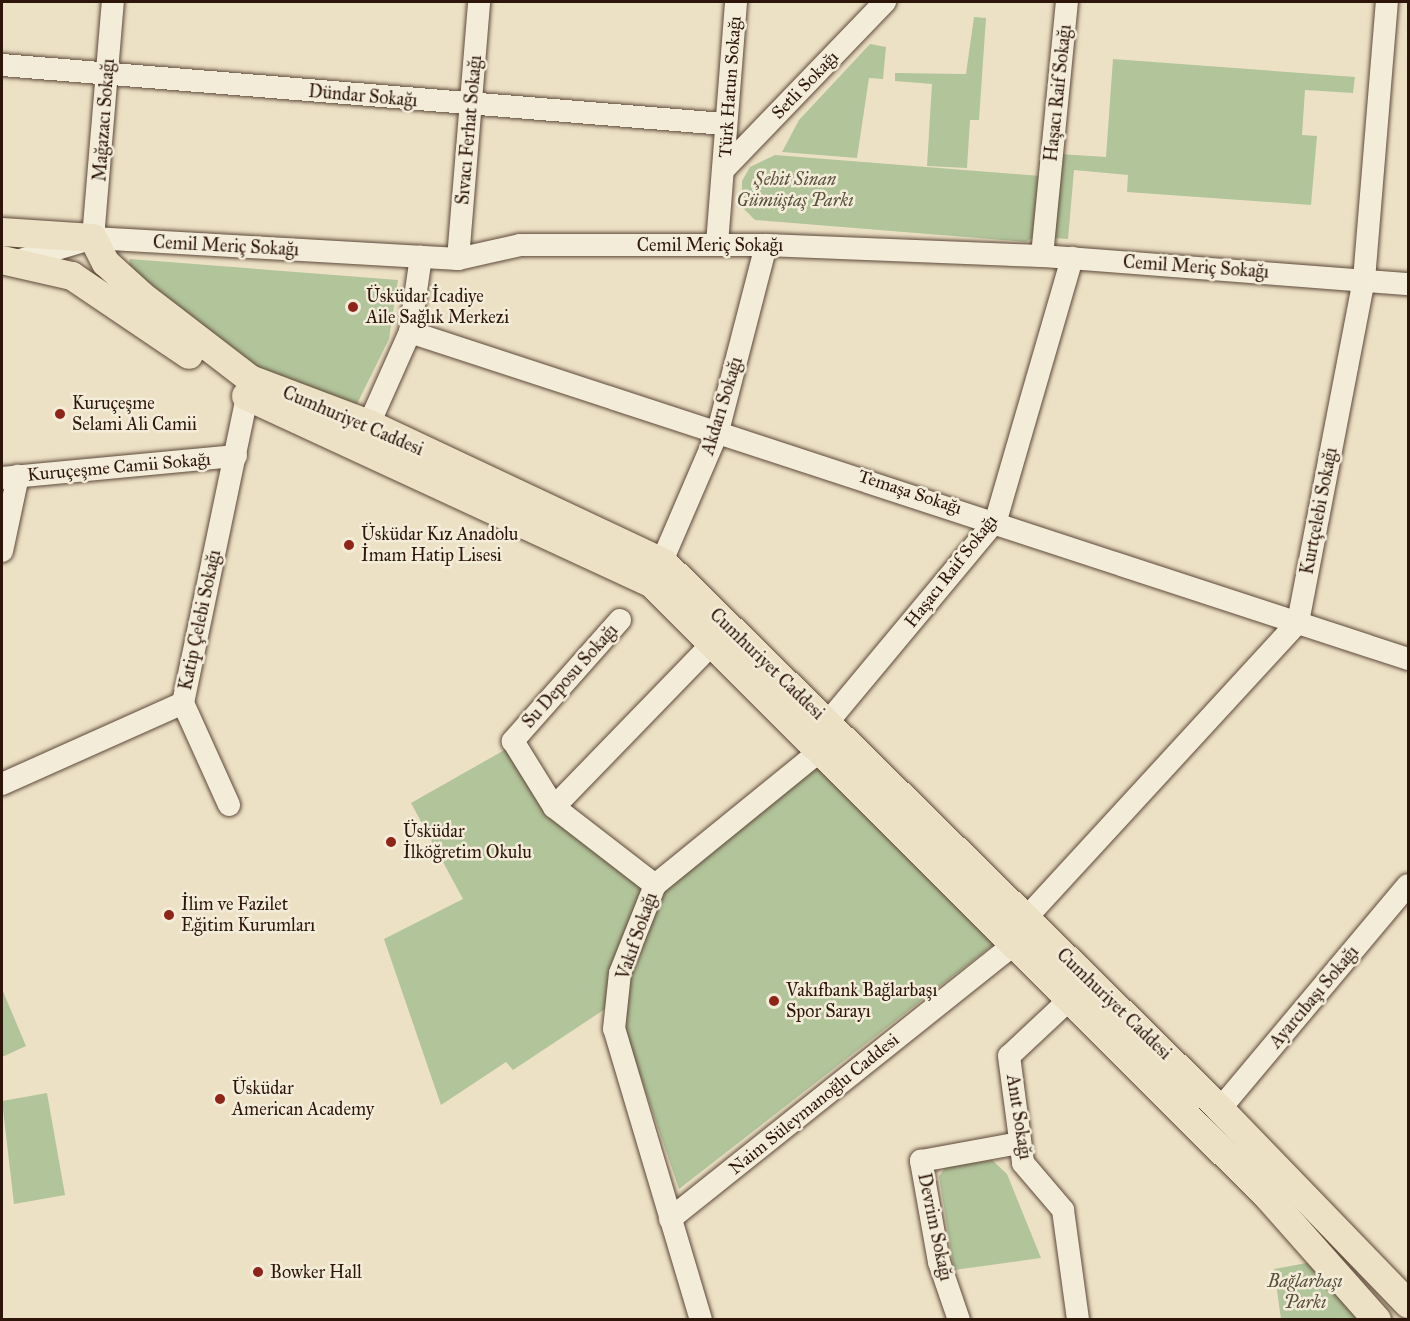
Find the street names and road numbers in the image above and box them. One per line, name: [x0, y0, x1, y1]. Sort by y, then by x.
street label: Türk Hatun Sokağı: [714, 15, 746, 159]
street label: Haşacı Raif Sokağı: [1040, 23, 1076, 163]
street label: Setli Sokağı: [767, 46, 843, 124]
street label: Sıvacı Ferhat Sokağı: [452, 54, 486, 206]
street label: Mağazacı Sokağı: [89, 58, 119, 182]
street label: Dündar Sokağı: [307, 80, 419, 112]
street label: Cemil Meriç Sokağı: [152, 231, 300, 261]
street label: Cemil Meriç Sokağı: [637, 234, 783, 256]
street label: Cemil Meriç Sokağı: [1122, 251, 1270, 283]
street label: Akdarı Sokağı: [697, 354, 747, 458]
street label: Cumhuriyet Caddesi: [279, 382, 427, 460]
street label: Kurtçelebi Sokağı: [1296, 446, 1342, 576]
street label: Kuruçeşme Camii Sokağı: [26, 448, 212, 486]
street label: Temaşa Sokağı: [855, 465, 965, 519]
street label: Haşacı Raif Sokağı: [900, 510, 1002, 632]
street label: Katip Çelebi Sokağı: [175, 548, 225, 692]
street label: Cumhuriyet Caddesi: [705, 604, 829, 724]
street label: Su Deposu Sokağı: [518, 620, 622, 732]
street label: Vakıf Sokağı: [612, 890, 662, 982]
street label: Ayarcıbaşı Sokağı: [1265, 941, 1363, 1053]
street label: Cumhuriyet Caddesi: [1052, 944, 1176, 1064]
street label: Naim Süleymanoğlu Caddesi: [725, 1029, 903, 1179]
street label: Anıt Sokağı: [1002, 1073, 1036, 1161]
street label: Devrim Sokağı: [913, 1171, 957, 1283]

